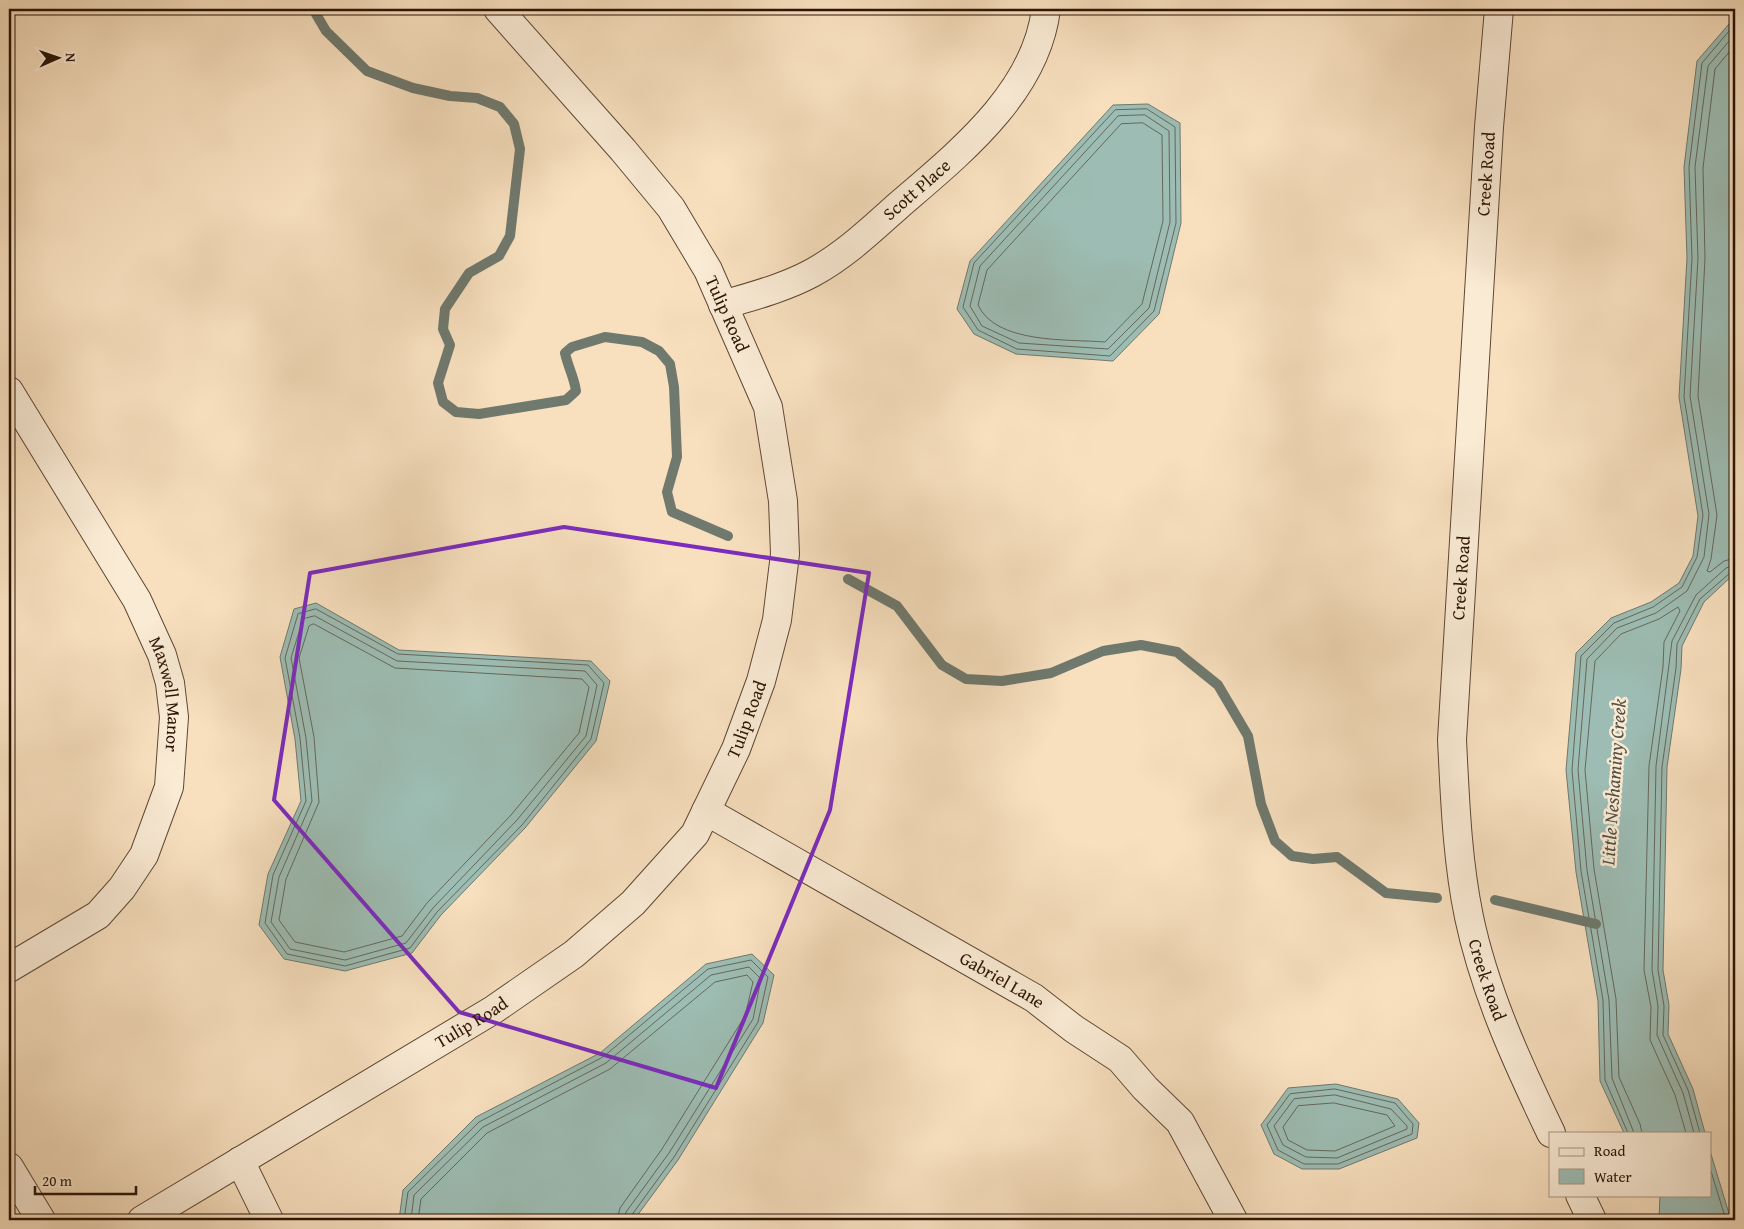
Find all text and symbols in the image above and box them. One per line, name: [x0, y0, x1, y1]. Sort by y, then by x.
north arrow: [32, 32, 82, 82]
text: N: [61, 53, 81, 63]
street label: Creek Road: [1469, 130, 1502, 217]
street label: Scott Place: [877, 152, 957, 226]
street label: Tulip Road: [699, 271, 756, 357]
street label: Creek Road: [1444, 534, 1477, 621]
street label: Maxwell Manor: [142, 632, 188, 753]
street label: Tulip Road: [719, 676, 773, 763]
water label: Little Neshaminy Creek: [1593, 697, 1633, 867]
street label: Creek Road: [1462, 936, 1514, 1025]
street label: Gabriel Lane: [955, 944, 1051, 1015]
street label: Tulip Road: [429, 989, 514, 1055]
legend: [1549, 1132, 1712, 1196]
text: Road: [1594, 1140, 1625, 1161]
scale bar: [35, 1164, 136, 1196]
text: Water: [1594, 1166, 1632, 1187]
text: 20 m: [42, 1170, 73, 1191]

